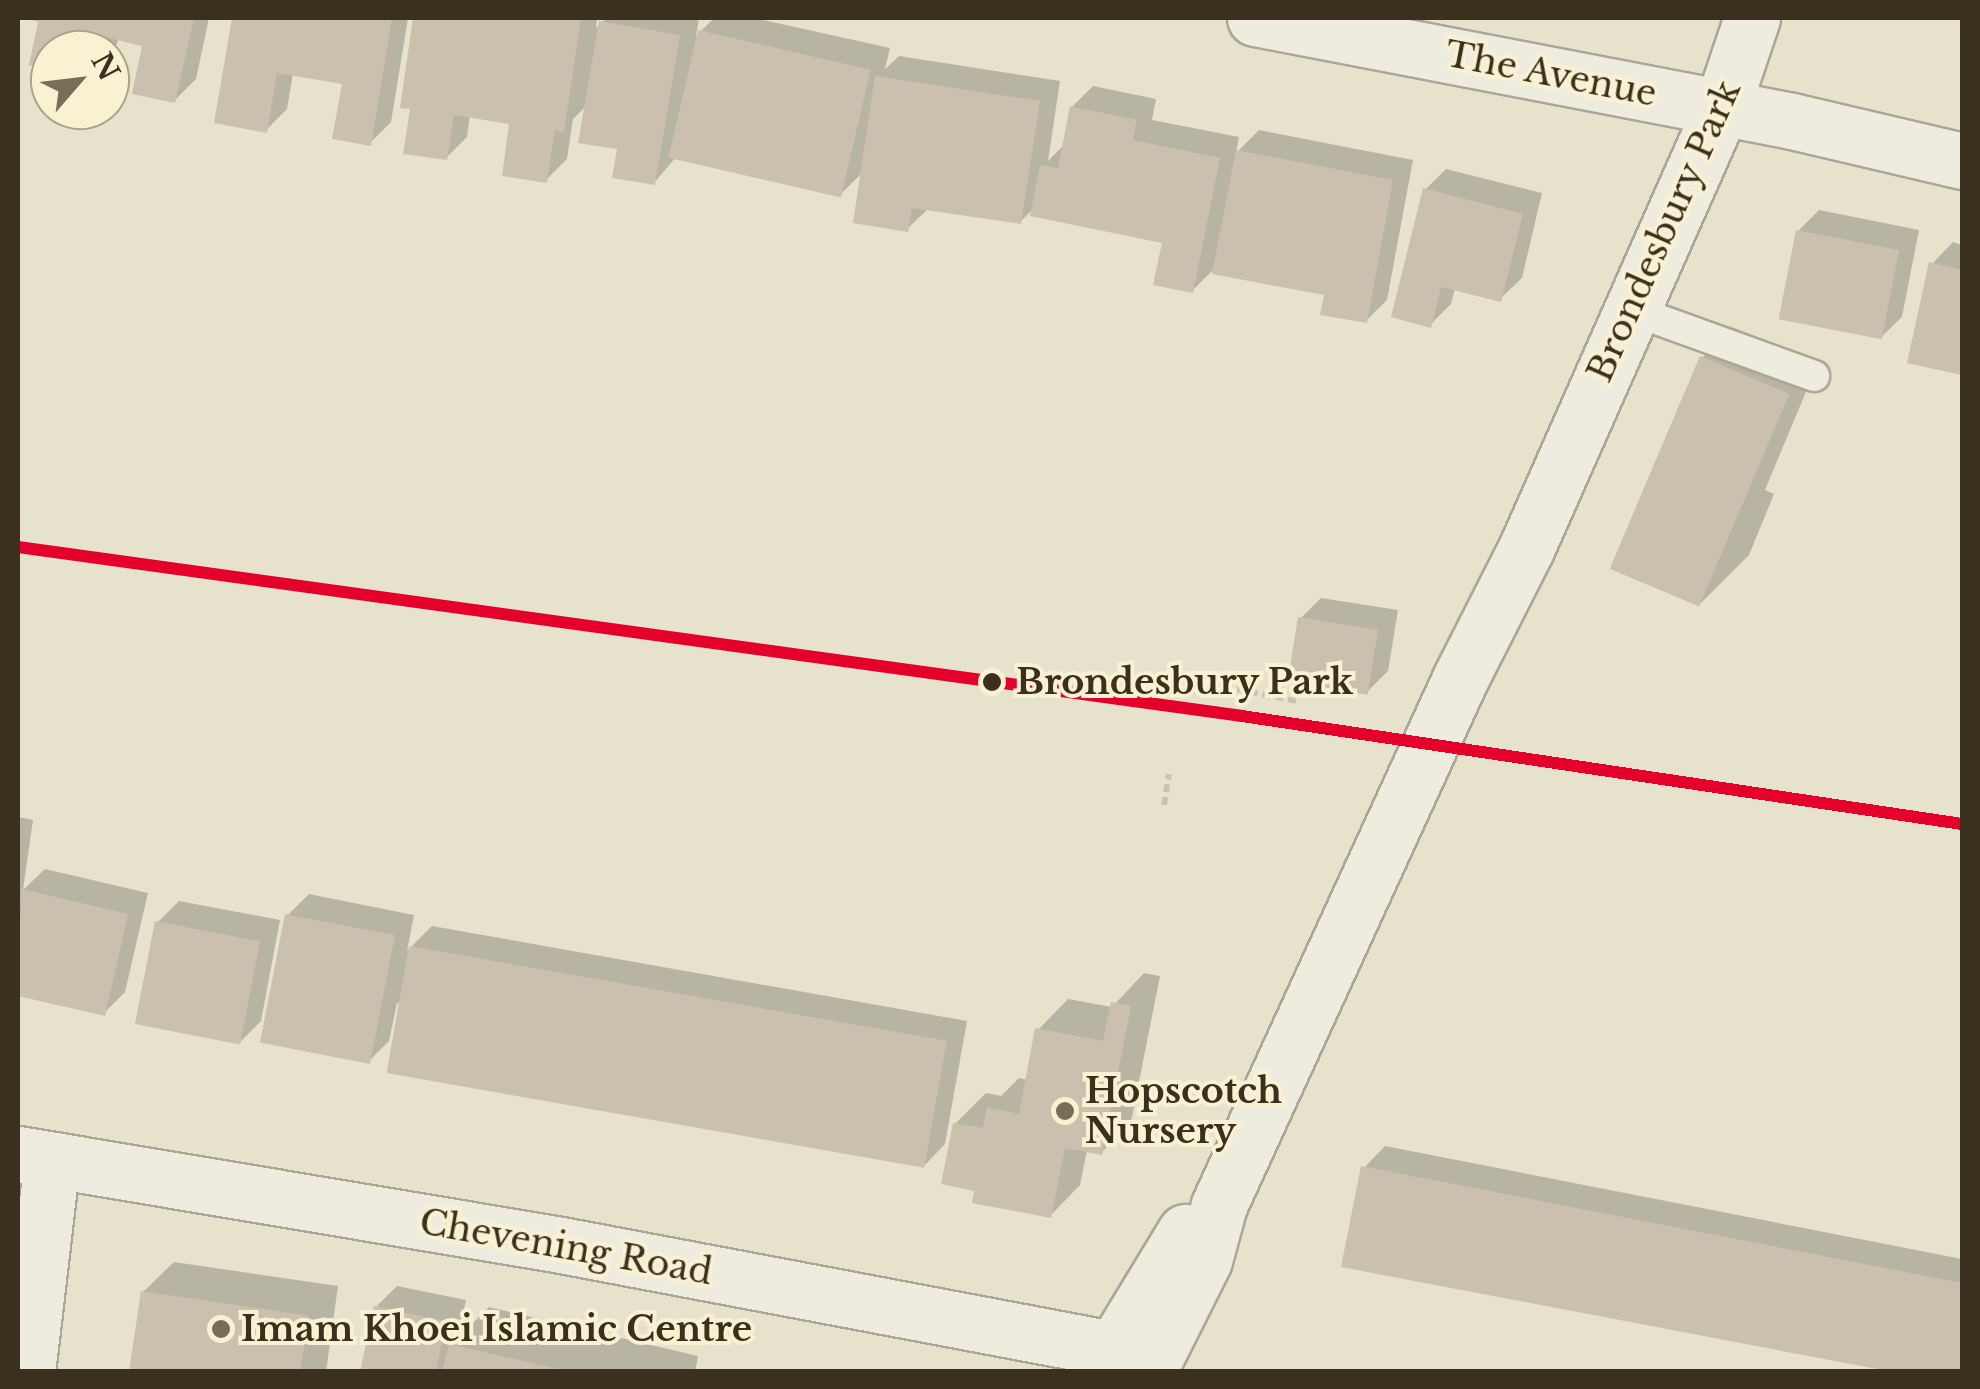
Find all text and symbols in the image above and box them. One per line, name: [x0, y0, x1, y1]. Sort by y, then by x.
north arrow: [30, 30, 130, 130]
street label: The Avenue: [1441, 33, 1661, 115]
text: N: [84, 47, 127, 86]
street label: Brondesbury Park: [1578, 73, 1750, 389]
place label: Brondesbury Park: [1016, 661, 1354, 703]
marker: Brondesbury Park: [977, 667, 1007, 697]
place label: Hopscotch Nursery: [1085, 1070, 1282, 1152]
marker: Hopscotch Nursery: [1054, 1100, 1076, 1122]
street label: Chevening Road: [416, 1201, 716, 1293]
place label: Imam Khoei Islamic Centre: [241, 1308, 752, 1350]
marker: Imam Khoei Islamic Centre: [210, 1318, 232, 1340]

